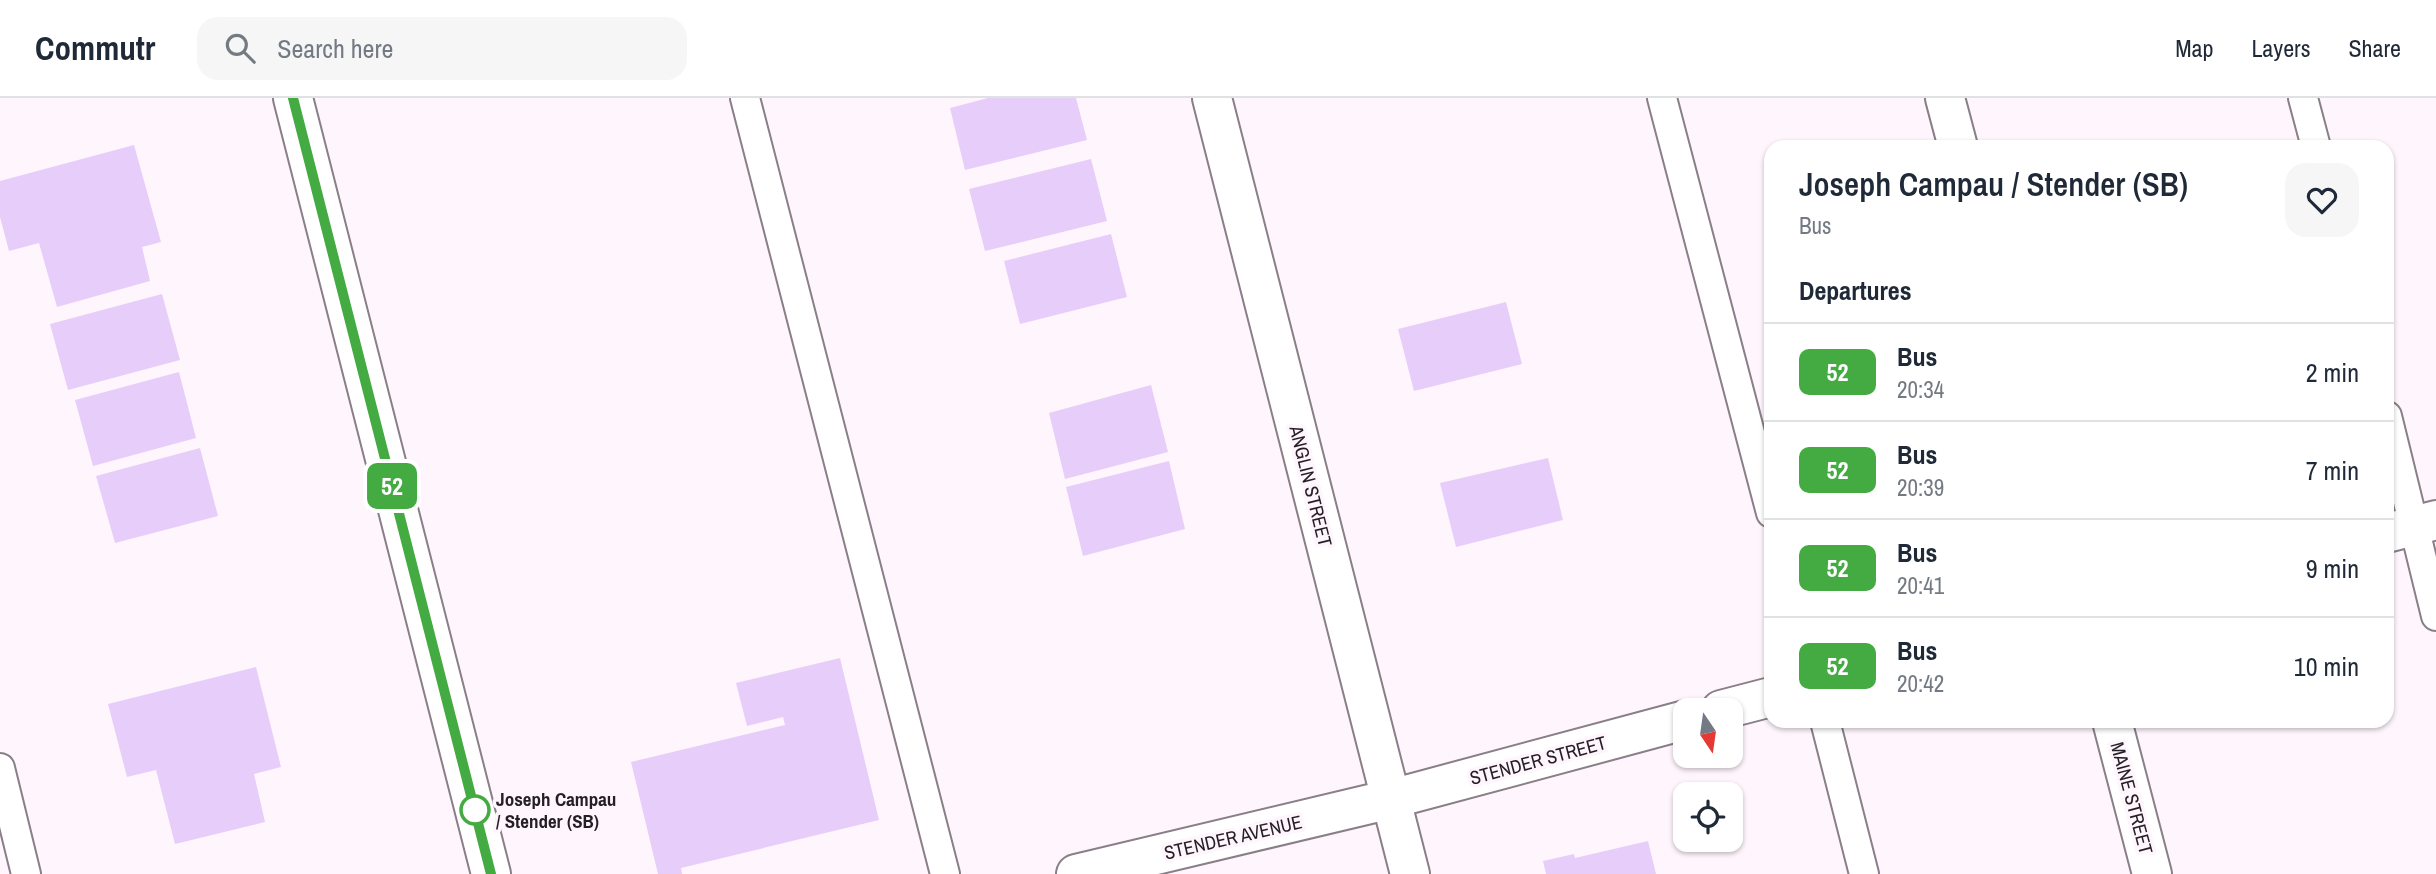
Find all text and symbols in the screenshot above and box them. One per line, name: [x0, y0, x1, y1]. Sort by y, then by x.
search box: [197, 17, 687, 80]
text: Commutr: [35, 26, 155, 70]
icon: search: [221, 29, 259, 67]
text: Search here: [277, 31, 393, 66]
text: Map: [2175, 32, 2213, 64]
text: Layers: [2251, 32, 2310, 64]
text: Share: [2348, 32, 2401, 64]
text: Joseph Campau / Stender (SB): [1799, 162, 2188, 206]
button: heart: [2285, 163, 2359, 237]
text: Bus: [1799, 210, 1832, 241]
text: Departures: [1799, 273, 1912, 308]
text: Bus: [1897, 339, 1937, 374]
text: 2 min: [2306, 355, 2359, 390]
text: 52: [1827, 356, 1848, 388]
text: 20:34: [1897, 374, 1944, 405]
street label: ANGLIN STREET: [1283, 422, 1339, 550]
text: Bus: [1897, 437, 1937, 472]
text: 7 min: [2306, 453, 2359, 488]
text: 52: [1827, 454, 1848, 486]
line badge: 52: [360, 463, 424, 509]
text: 52: [381, 470, 403, 502]
text: 20:39: [1897, 472, 1944, 503]
text: Bus: [1897, 535, 1937, 570]
text: 9 min: [2306, 551, 2359, 586]
text: 52: [1827, 552, 1848, 584]
text: 20:41: [1897, 570, 1944, 601]
text: Bus: [1897, 633, 1937, 668]
text: 10 min: [2294, 649, 2359, 684]
text: 52: [1827, 650, 1848, 682]
text: 20:42: [1897, 668, 1944, 699]
north arrow: [1673, 698, 1743, 768]
map controls: [1673, 698, 1743, 852]
street label: STENDER STREET: [1467, 729, 1610, 791]
street label: MAINE STREET: [2105, 739, 2160, 857]
button: locate: [1673, 782, 1743, 852]
place label: Joseph Campau / Stender (SB): [496, 786, 616, 834]
marker: Joseph Campau / Stender (SB): [460, 795, 490, 825]
street label: STENDER AVENUE: [1161, 808, 1305, 866]

